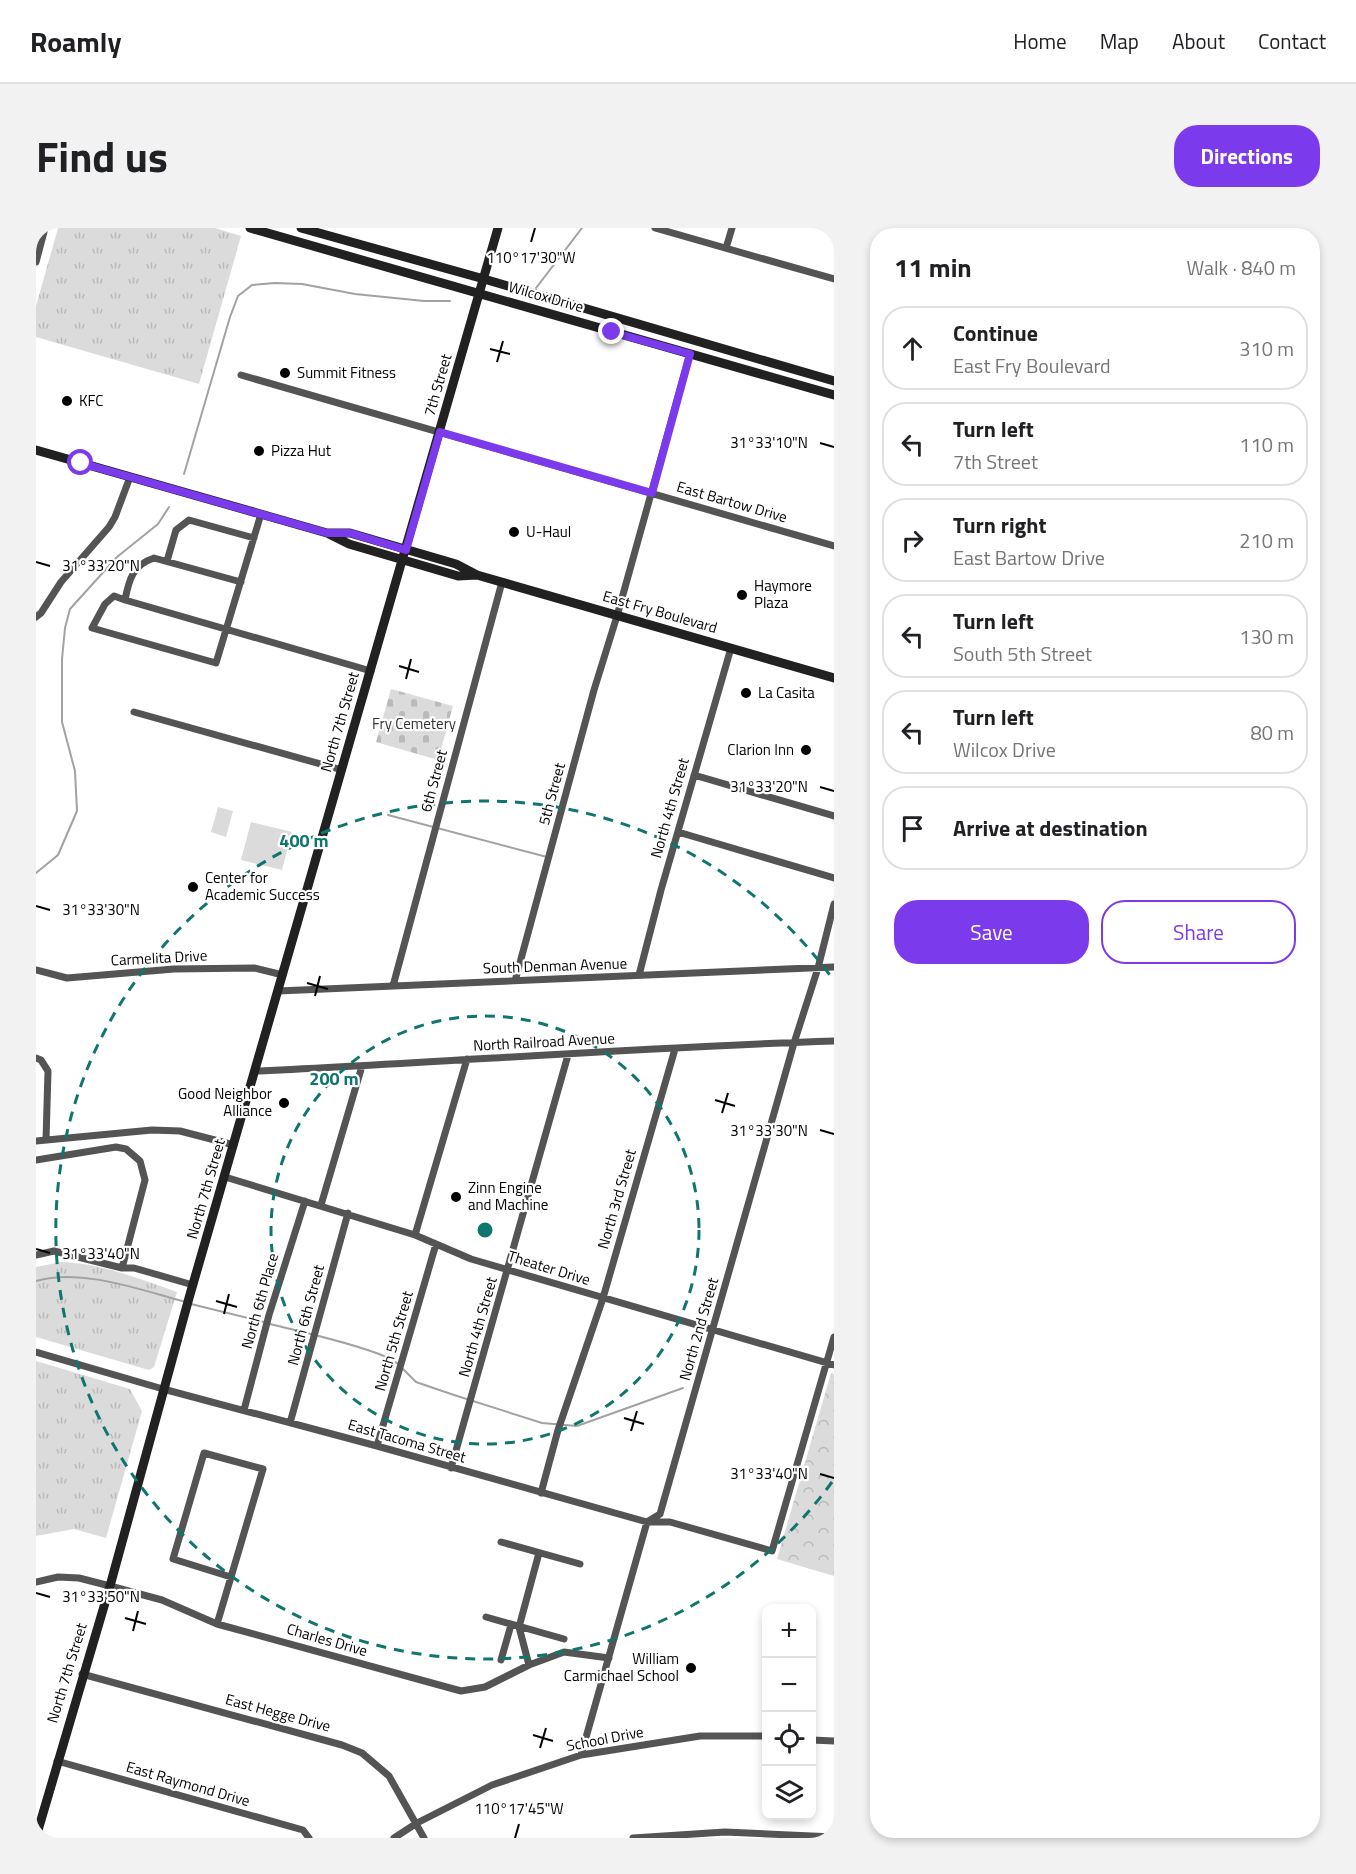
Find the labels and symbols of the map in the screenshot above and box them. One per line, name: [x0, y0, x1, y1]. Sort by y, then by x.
text: 110°17'30"W: [486, 246, 576, 269]
street label: Wilcox Drive: [506, 275, 586, 318]
route end: [598, 318, 624, 344]
street label: 7th Street: [418, 350, 458, 419]
place label: Summit Fitness: [297, 361, 396, 384]
marker: Summit Fitness: [278, 366, 292, 380]
place label: KFC: [79, 389, 103, 412]
marker: KFC: [60, 394, 74, 408]
text: 31°33'10"N: [730, 431, 808, 454]
place label: Pizza Hut: [271, 439, 332, 462]
marker: Pizza Hut: [252, 444, 266, 458]
route start: [67, 449, 93, 475]
street label: East Bartow Drive: [674, 475, 790, 528]
place label: U-Haul: [526, 520, 571, 543]
marker: U-Haul: [507, 525, 521, 539]
text: 31°33'20"N: [62, 554, 140, 577]
place label: Haymore Plaza: [754, 574, 812, 614]
street label: East Fry Boulevard: [600, 584, 720, 639]
marker: Haymore Plaza: [735, 588, 749, 602]
street label: North 7th Street: [314, 668, 365, 775]
place label: La Casita: [758, 681, 815, 704]
marker: La Casita: [739, 686, 753, 700]
park label: Fry Cemetery: [372, 712, 456, 735]
place label: Clarion Inn: [727, 738, 794, 761]
marker: Clarion Inn: [799, 743, 813, 757]
street label: 6th Street: [414, 746, 453, 815]
street label: North 4th Street: [644, 754, 695, 861]
street label: 5th Street: [532, 759, 571, 828]
text: 31°33'20"N: [730, 775, 808, 798]
text: 400 m: [279, 827, 329, 854]
place label: Center for Academic Success: [205, 866, 320, 906]
marker: Center for Academic Success: [186, 880, 200, 894]
text: 31°33'30"N: [62, 898, 140, 921]
street label: Carmelita Drive: [110, 943, 208, 972]
street label: South Denman Avenue: [482, 951, 627, 980]
street label: North Railroad Avenue: [473, 1026, 615, 1057]
text: 200 m: [309, 1065, 359, 1092]
place label: Good Neighbor Alliance: [178, 1082, 272, 1122]
marker: Good Neighbor Alliance: [277, 1096, 291, 1110]
text: 31°33'30"N: [730, 1119, 808, 1142]
street label: North 7th Street: [180, 1135, 231, 1242]
street label: North 3rd Street: [591, 1145, 642, 1252]
place label: Zinn Engine and Machine: [468, 1176, 548, 1216]
marker: Zinn Engine and Machine: [449, 1190, 463, 1204]
centre of rings: [475, 1220, 495, 1240]
text: 31°33'40"N: [62, 1242, 140, 1265]
street label: Theater Drive: [505, 1244, 593, 1291]
street label: North 6th Place: [235, 1250, 284, 1351]
street label: North 6th Street: [281, 1261, 330, 1368]
street label: North 4th Street: [452, 1273, 503, 1380]
street label: North 2nd Street: [673, 1274, 724, 1383]
street label: North 5th Street: [368, 1287, 419, 1394]
street label: East Tacoma Street: [345, 1413, 470, 1469]
text: 31°33'40"N: [730, 1462, 808, 1485]
text: 31°33'50"N: [62, 1585, 140, 1608]
street label: Charles Drive: [284, 1617, 370, 1662]
street label: North 7th Street: [40, 1619, 93, 1726]
place label: William Carmichael School: [564, 1647, 679, 1687]
marker: William Carmichael School: [684, 1661, 698, 1675]
street label: East Hegge Drive: [223, 1687, 333, 1738]
street label: School Drive: [564, 1720, 645, 1757]
street label: East Raymond Drive: [124, 1755, 253, 1812]
text: 110°17'45"W: [474, 1797, 564, 1820]

